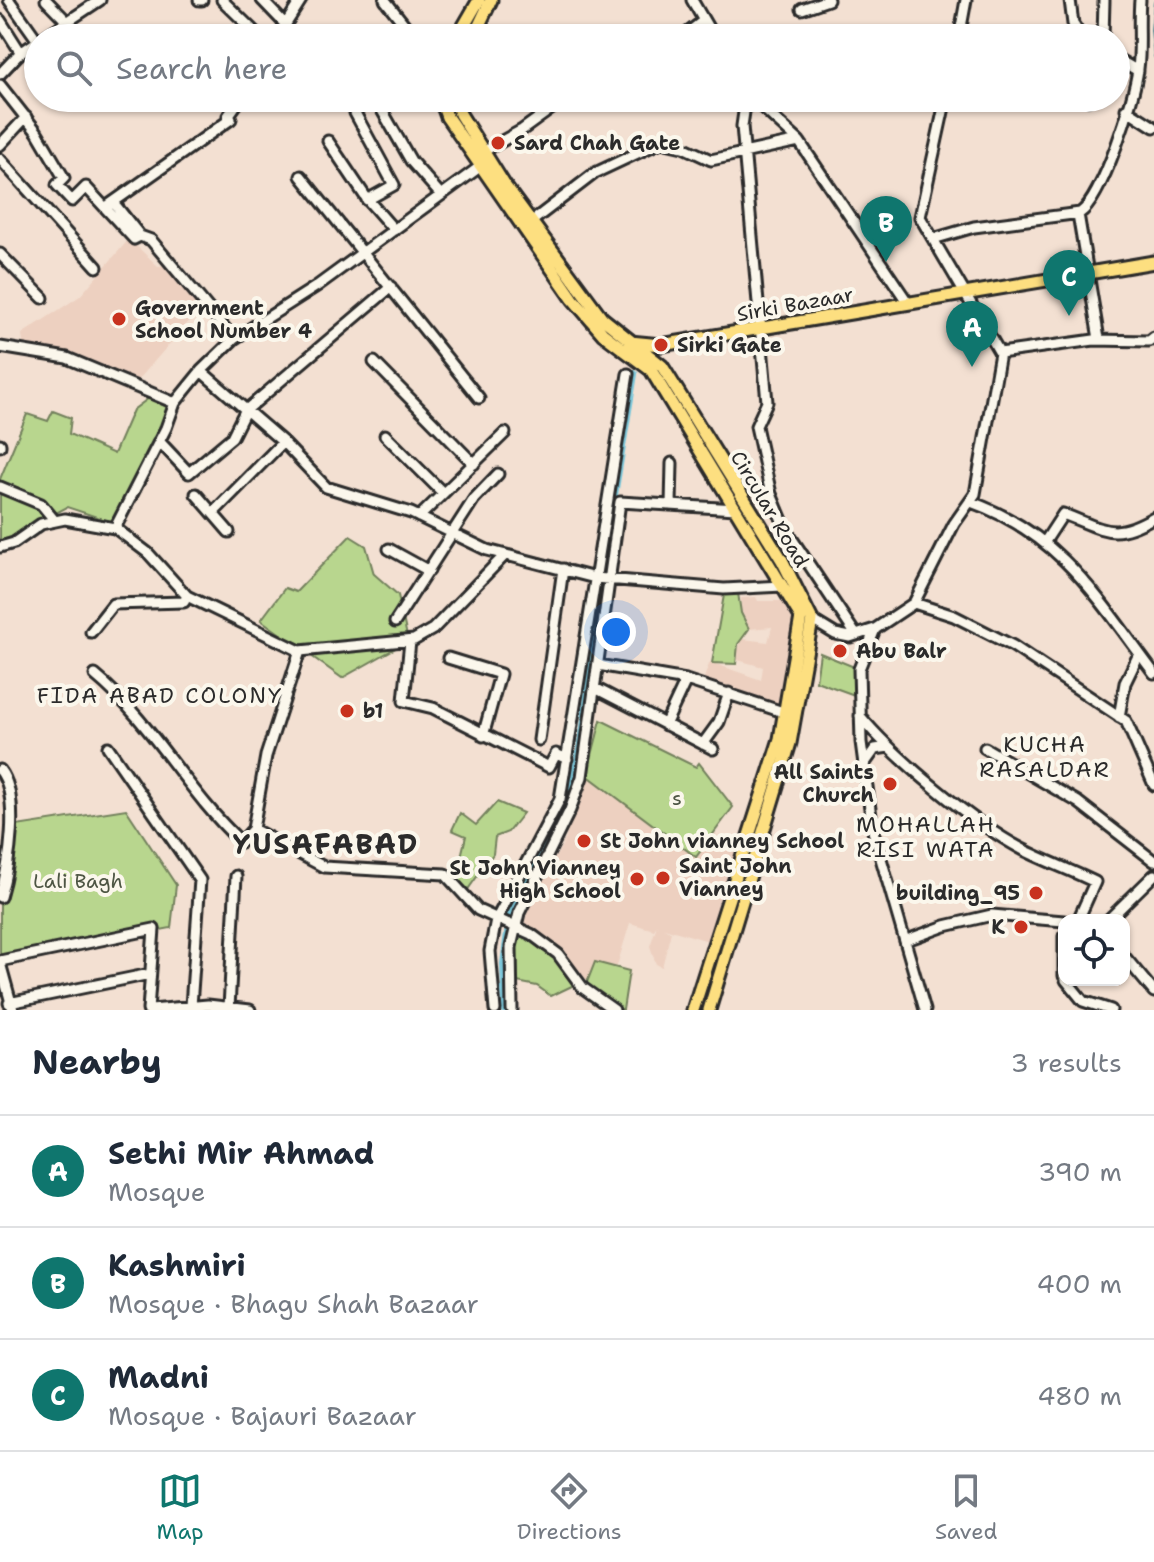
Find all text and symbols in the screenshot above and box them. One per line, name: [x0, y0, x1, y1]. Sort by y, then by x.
search box: [24, 24, 1130, 112]
icon: search: [52, 46, 96, 90]
text: Search here: [116, 48, 287, 89]
place label: Sard Chah Gate: [514, 130, 680, 156]
marker: Sard Chah Gate: [489, 134, 507, 152]
pin: B: [860, 196, 912, 262]
pin: C: [1043, 250, 1095, 316]
street label: Sirki Bazaar: [735, 281, 855, 327]
place label: Government School Number 4: [135, 295, 312, 344]
pin: A: [946, 301, 998, 367]
marker: Government School Number 4: [110, 310, 128, 328]
place label: Sirki Gate: [677, 332, 782, 358]
marker: Sirki Gate: [652, 336, 670, 354]
street label: Circular Road: [725, 446, 815, 572]
your location: [596, 612, 636, 652]
place label: Abu Balr: [856, 638, 947, 664]
marker: Abu Balr: [831, 642, 849, 660]
district label: FIDA ABAD COLONY: [37, 681, 283, 710]
place label: b1: [363, 698, 383, 724]
marker: b1: [338, 702, 356, 720]
district label: KUCHA RASALDAR: [979, 730, 1111, 784]
place label: All Saints Church: [774, 759, 874, 808]
marker: All Saints Church: [881, 775, 899, 793]
park label: s: [672, 785, 682, 811]
district label: MOHALLAH RISI WATA: [856, 810, 996, 864]
district label: YUSAFABAD: [233, 825, 419, 863]
place label: St John vianney School: [600, 828, 844, 854]
marker: St John vianney School: [575, 832, 593, 850]
place label: Saint John Vianney: [679, 853, 792, 902]
place label: St John Vianney High School: [449, 855, 621, 904]
park label: Lali Bagh: [33, 868, 123, 894]
marker: Saint John Vianney: [654, 869, 672, 887]
marker: St John Vianney High School: [628, 870, 646, 888]
place label: building_95: [896, 880, 1020, 906]
marker: building_95: [1027, 884, 1045, 902]
place label: K: [991, 914, 1005, 940]
map controls: [1058, 914, 1130, 986]
button: locate: [1058, 914, 1130, 986]
marker: K: [1012, 918, 1030, 936]
text: Nearby: [32, 1039, 162, 1085]
text: 3 results: [1010, 1045, 1122, 1080]
text: Sethi Mir Ahmad: [108, 1133, 375, 1174]
text: A: [48, 1154, 68, 1189]
text: 390 m: [1038, 1154, 1122, 1189]
text: Mosque: [108, 1174, 205, 1209]
text: Kashmiri: [108, 1245, 246, 1286]
text: B: [50, 1266, 66, 1301]
text: 400 m: [1037, 1266, 1122, 1301]
text: Mosque · Bhagu Shah Bazaar: [108, 1286, 479, 1321]
text: Madni: [108, 1357, 209, 1398]
text: C: [50, 1378, 66, 1413]
text: 480 m: [1037, 1378, 1122, 1413]
text: Mosque · Bajauri Bazaar: [108, 1398, 417, 1433]
tab: Map: [157, 1469, 204, 1546]
tab: Directions: [517, 1469, 622, 1546]
tab: Saved: [935, 1469, 997, 1546]

